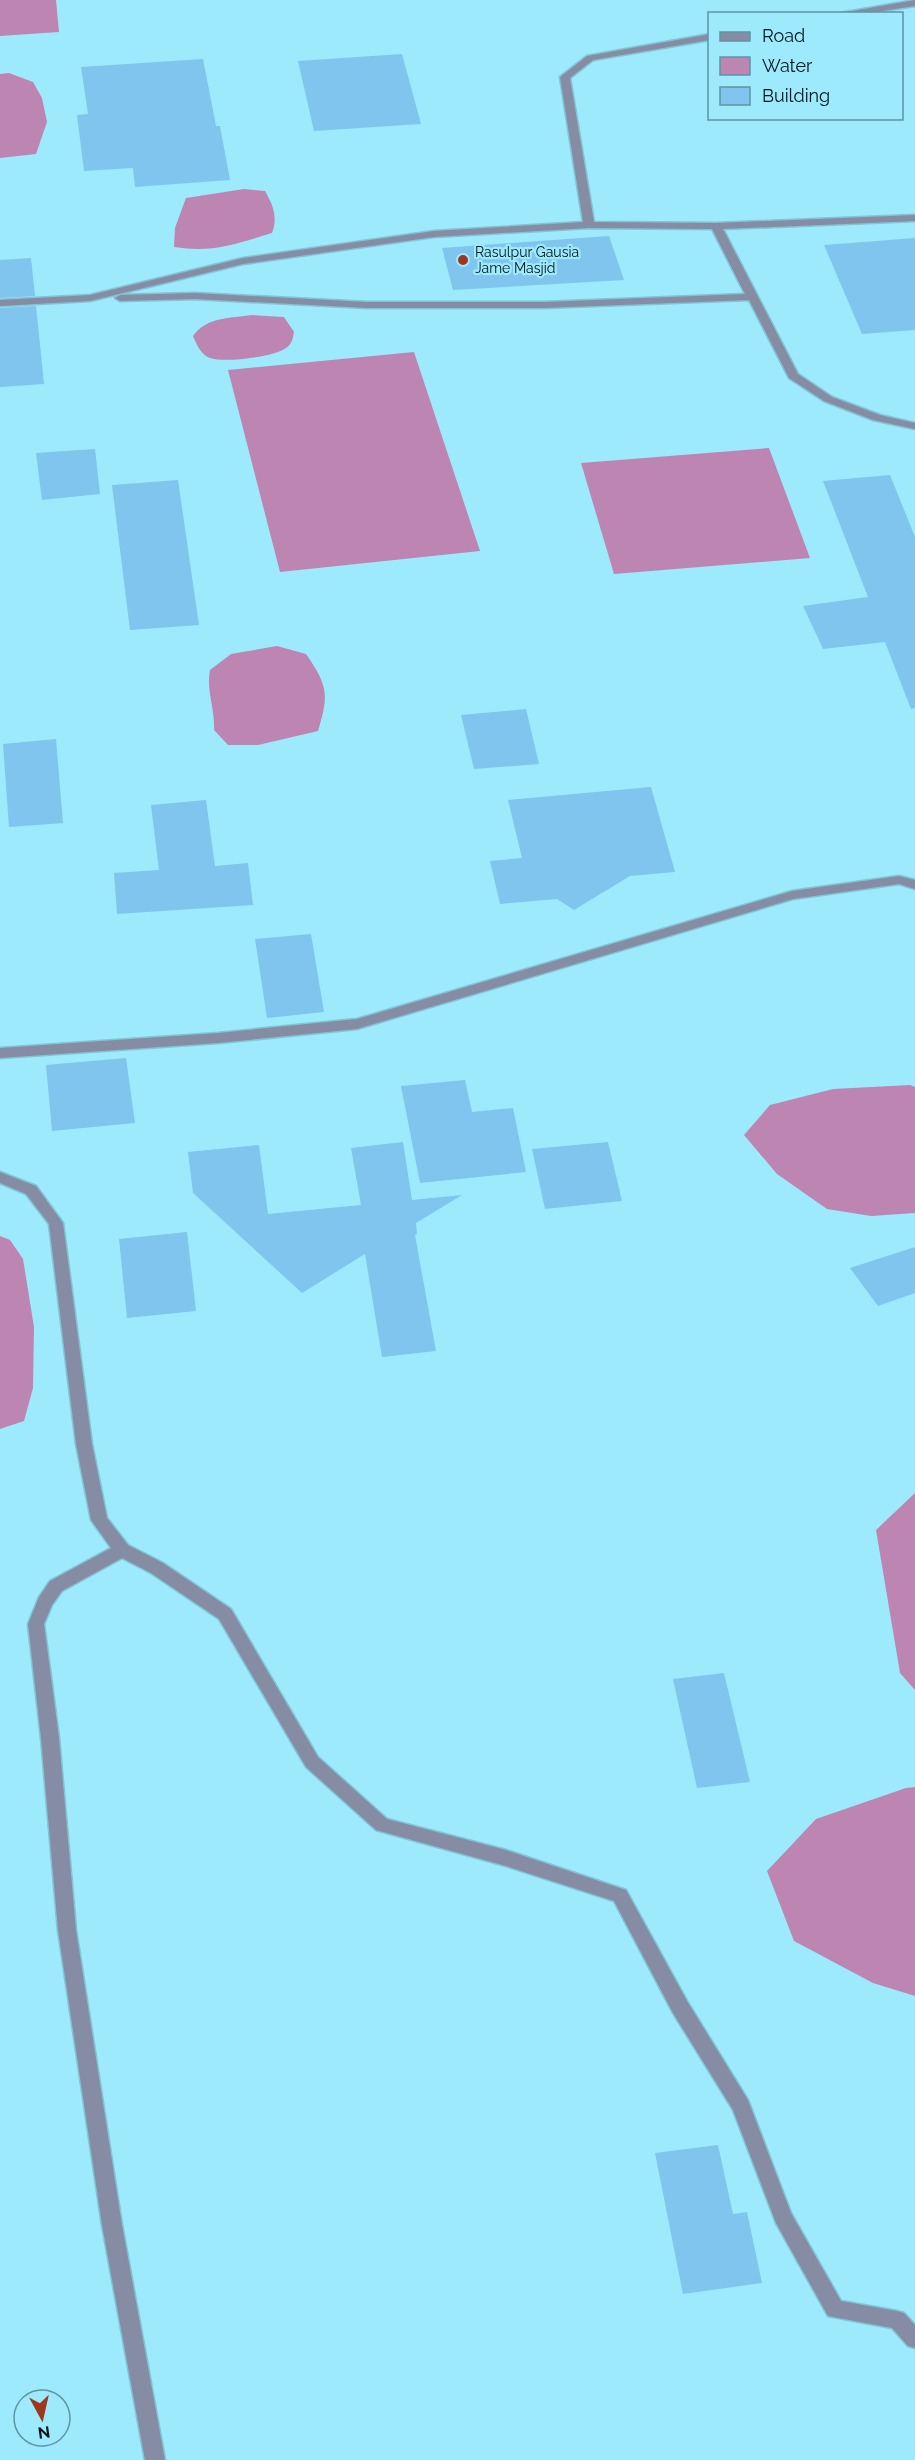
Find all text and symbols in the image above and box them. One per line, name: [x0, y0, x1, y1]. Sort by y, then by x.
legend: [708, 12, 903, 120]
text: Road: [762, 25, 805, 46]
text: Water: [762, 55, 813, 76]
text: Building: [762, 85, 830, 106]
place label: Rasulpur Gausia Jame Masjid: [475, 244, 579, 276]
marker: Rasulpur Gausia Jame Masjid: [456, 253, 470, 267]
north arrow: [12, 2388, 72, 2448]
text: N: [37, 2422, 51, 2443]

